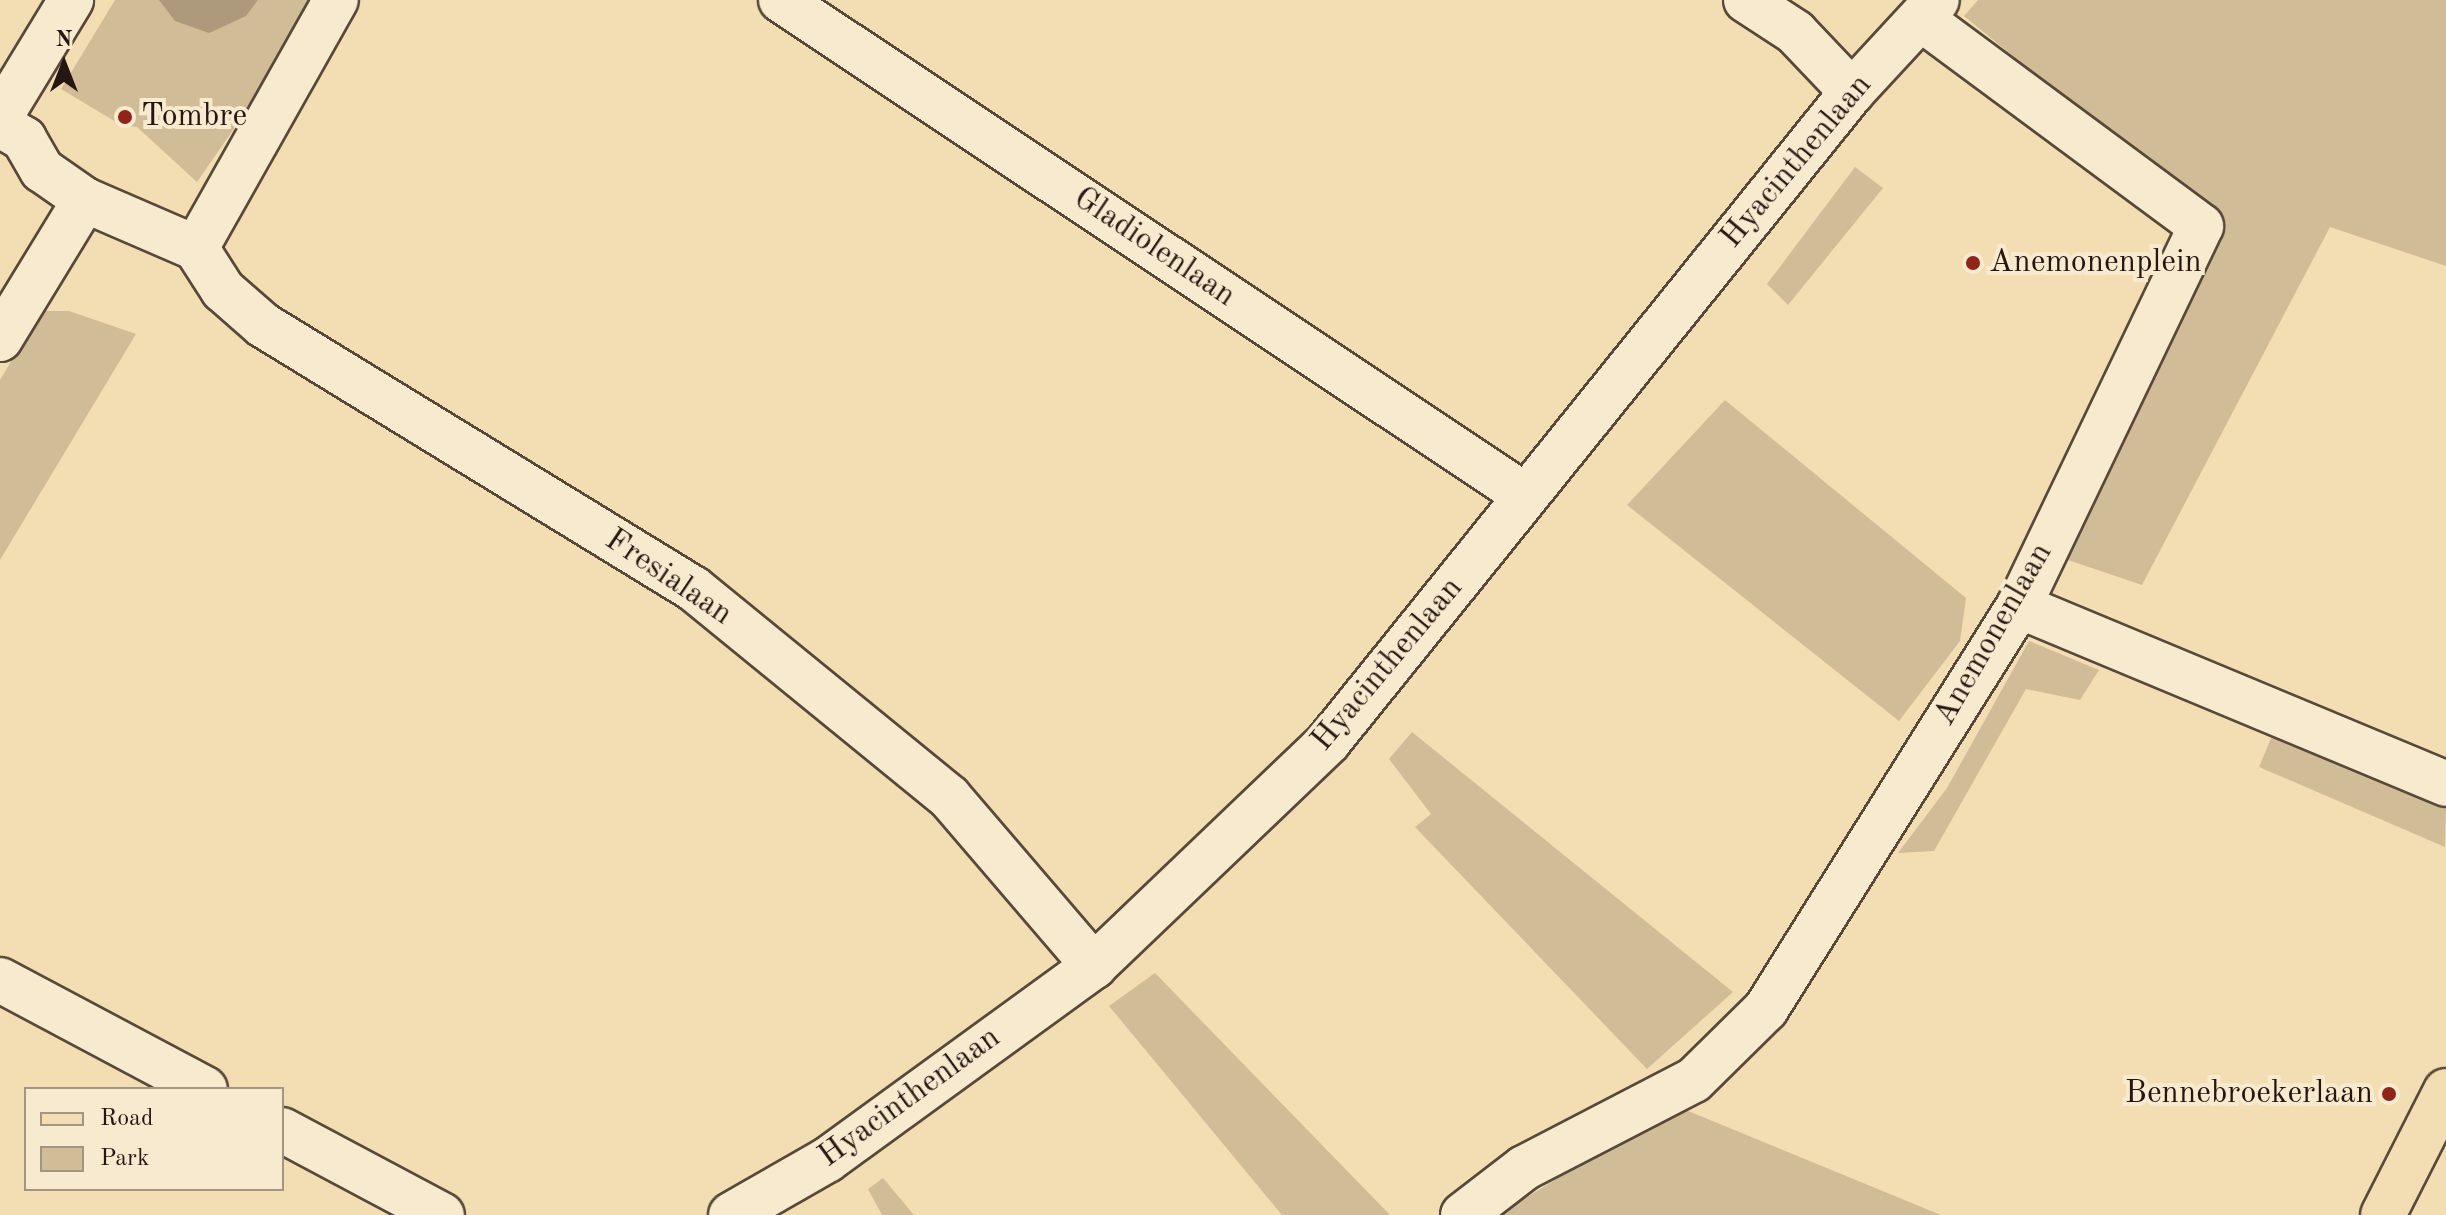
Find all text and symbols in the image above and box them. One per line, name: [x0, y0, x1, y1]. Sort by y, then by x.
north arrow: [24, 24, 104, 104]
text: N: [56, 29, 72, 51]
street label: Hyacinthenlaan: [1713, 67, 1881, 257]
place label: Tombre: [141, 98, 247, 136]
marker: Tombre: [116, 108, 134, 126]
street label: Gladiolenlaan: [1066, 180, 1242, 316]
place label: Anemonenplein: [1989, 244, 2202, 282]
marker: Anemonenplein: [1964, 254, 1982, 272]
street label: Fresialaan: [597, 521, 739, 635]
street label: Anemonenlaan: [1926, 537, 2062, 733]
street label: Hyacinthenlaan: [1304, 570, 1472, 760]
street label: Hyacinthenlaan: [812, 1019, 1008, 1177]
place label: Bennebroekerlaan: [2125, 1075, 2373, 1113]
marker: Bennebroekerlaan: [2380, 1085, 2398, 1103]
legend: [24, 1087, 284, 1191]
text: Road: [100, 1107, 153, 1131]
text: Park: [100, 1147, 149, 1171]

